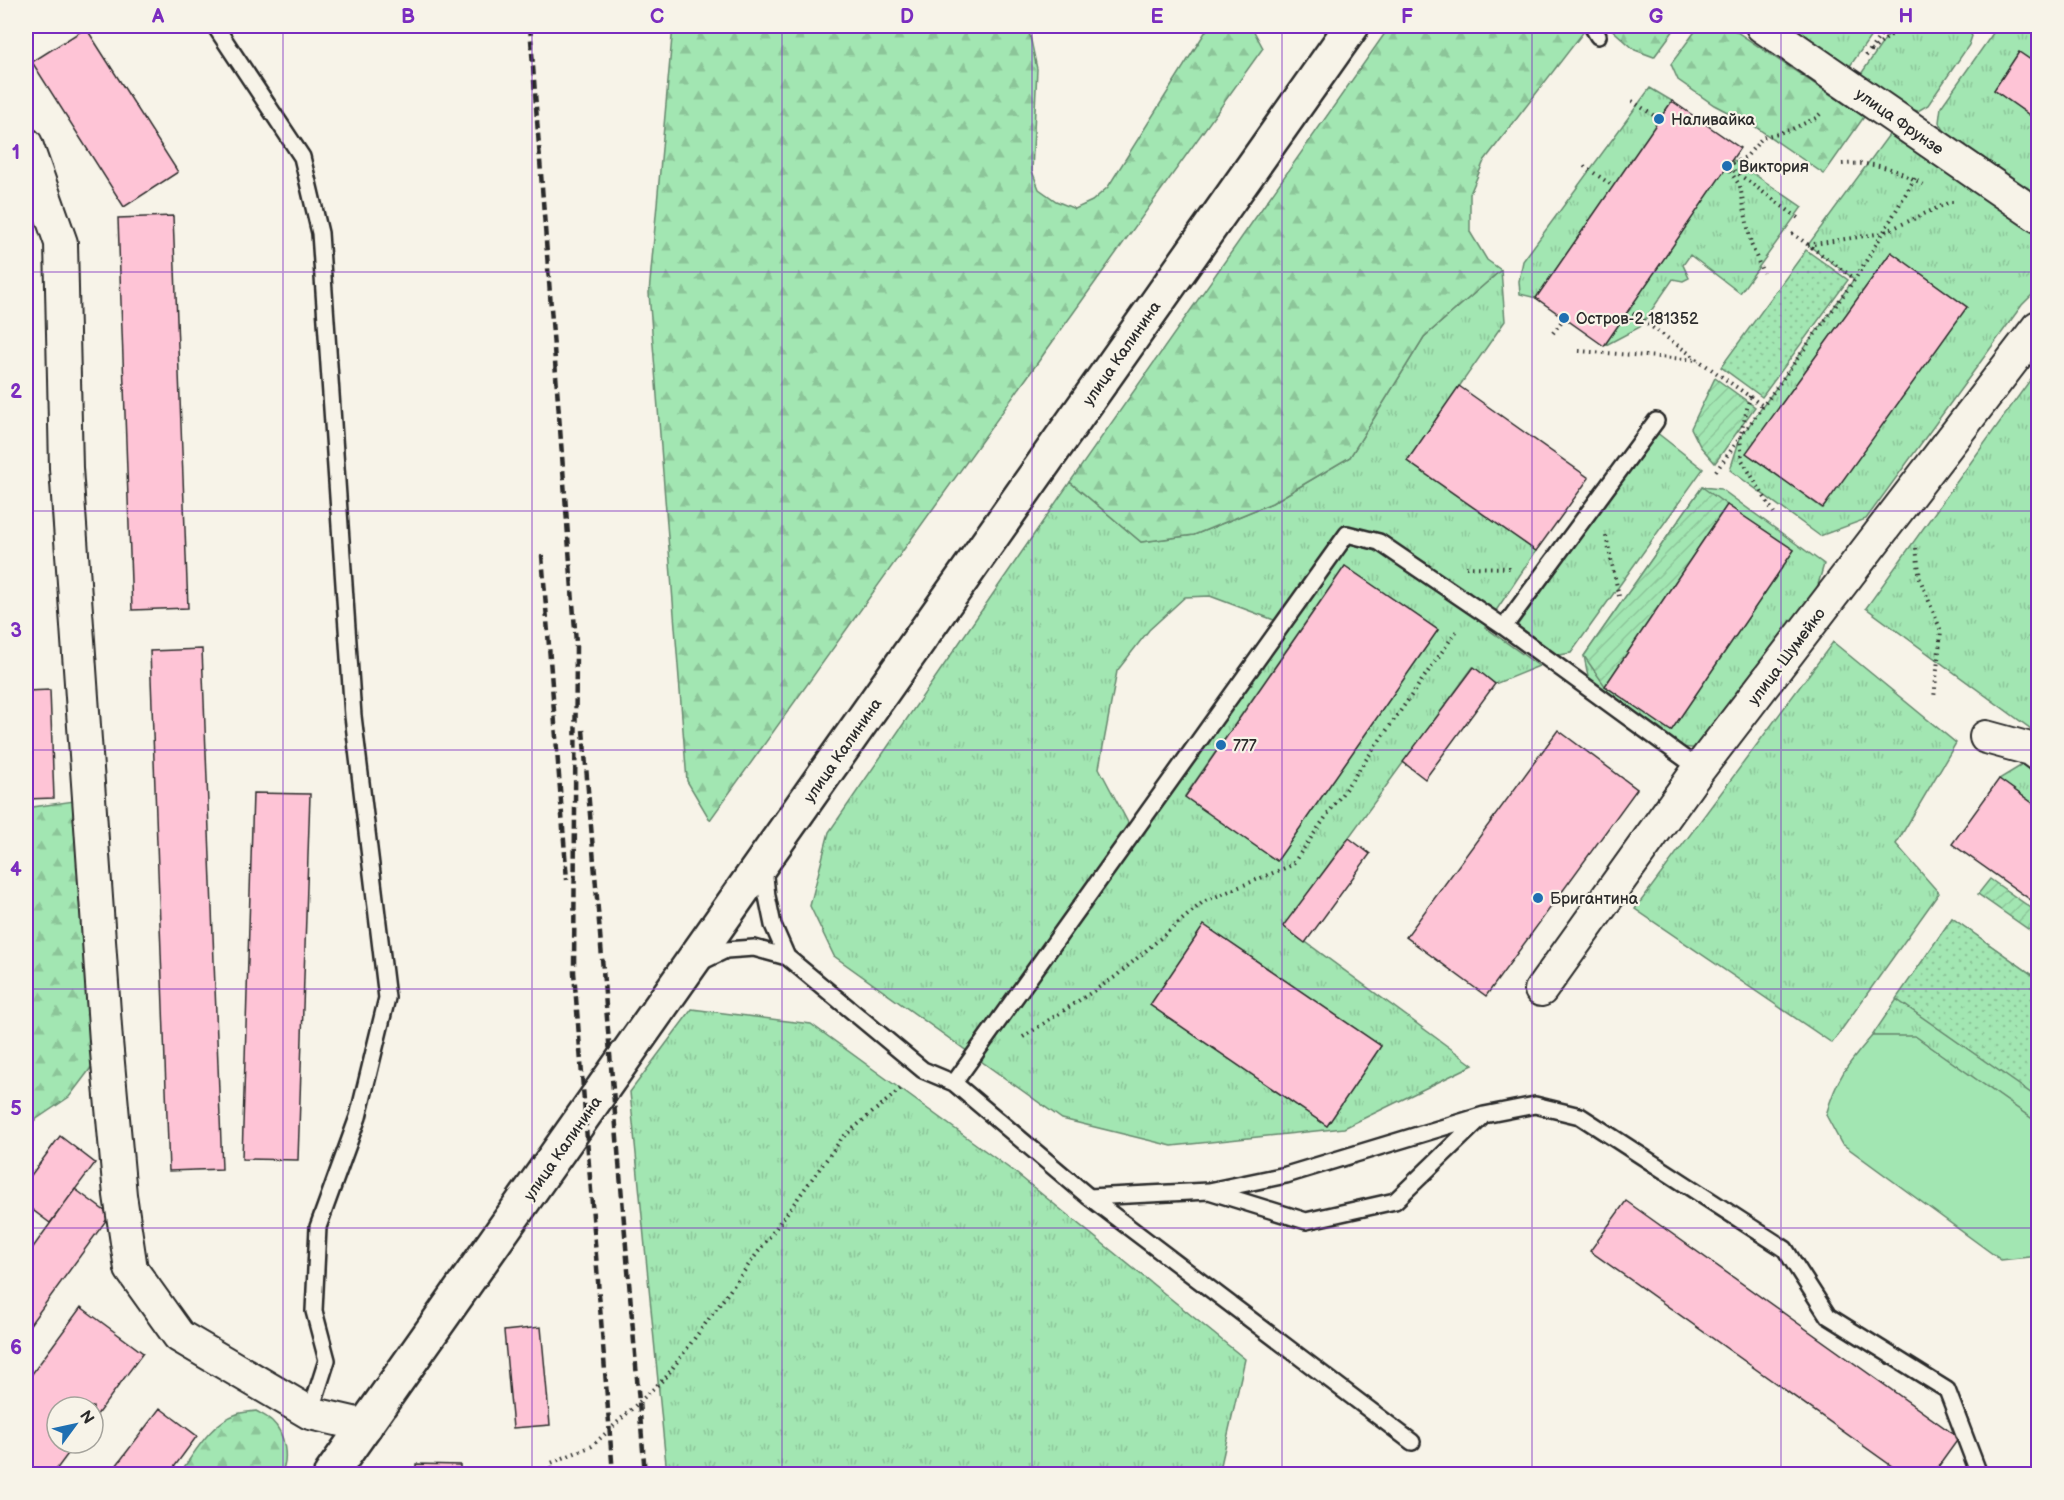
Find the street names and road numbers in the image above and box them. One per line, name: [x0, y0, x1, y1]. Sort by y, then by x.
street label: улица Фрунзе: [1851, 85, 1947, 160]
street label: улица Калинина: [1079, 298, 1166, 410]
street label: улица Шумейко: [1745, 605, 1830, 709]
street label: улица Калинина: [800, 695, 887, 807]
street label: улица Калинина: [520, 1093, 607, 1205]

